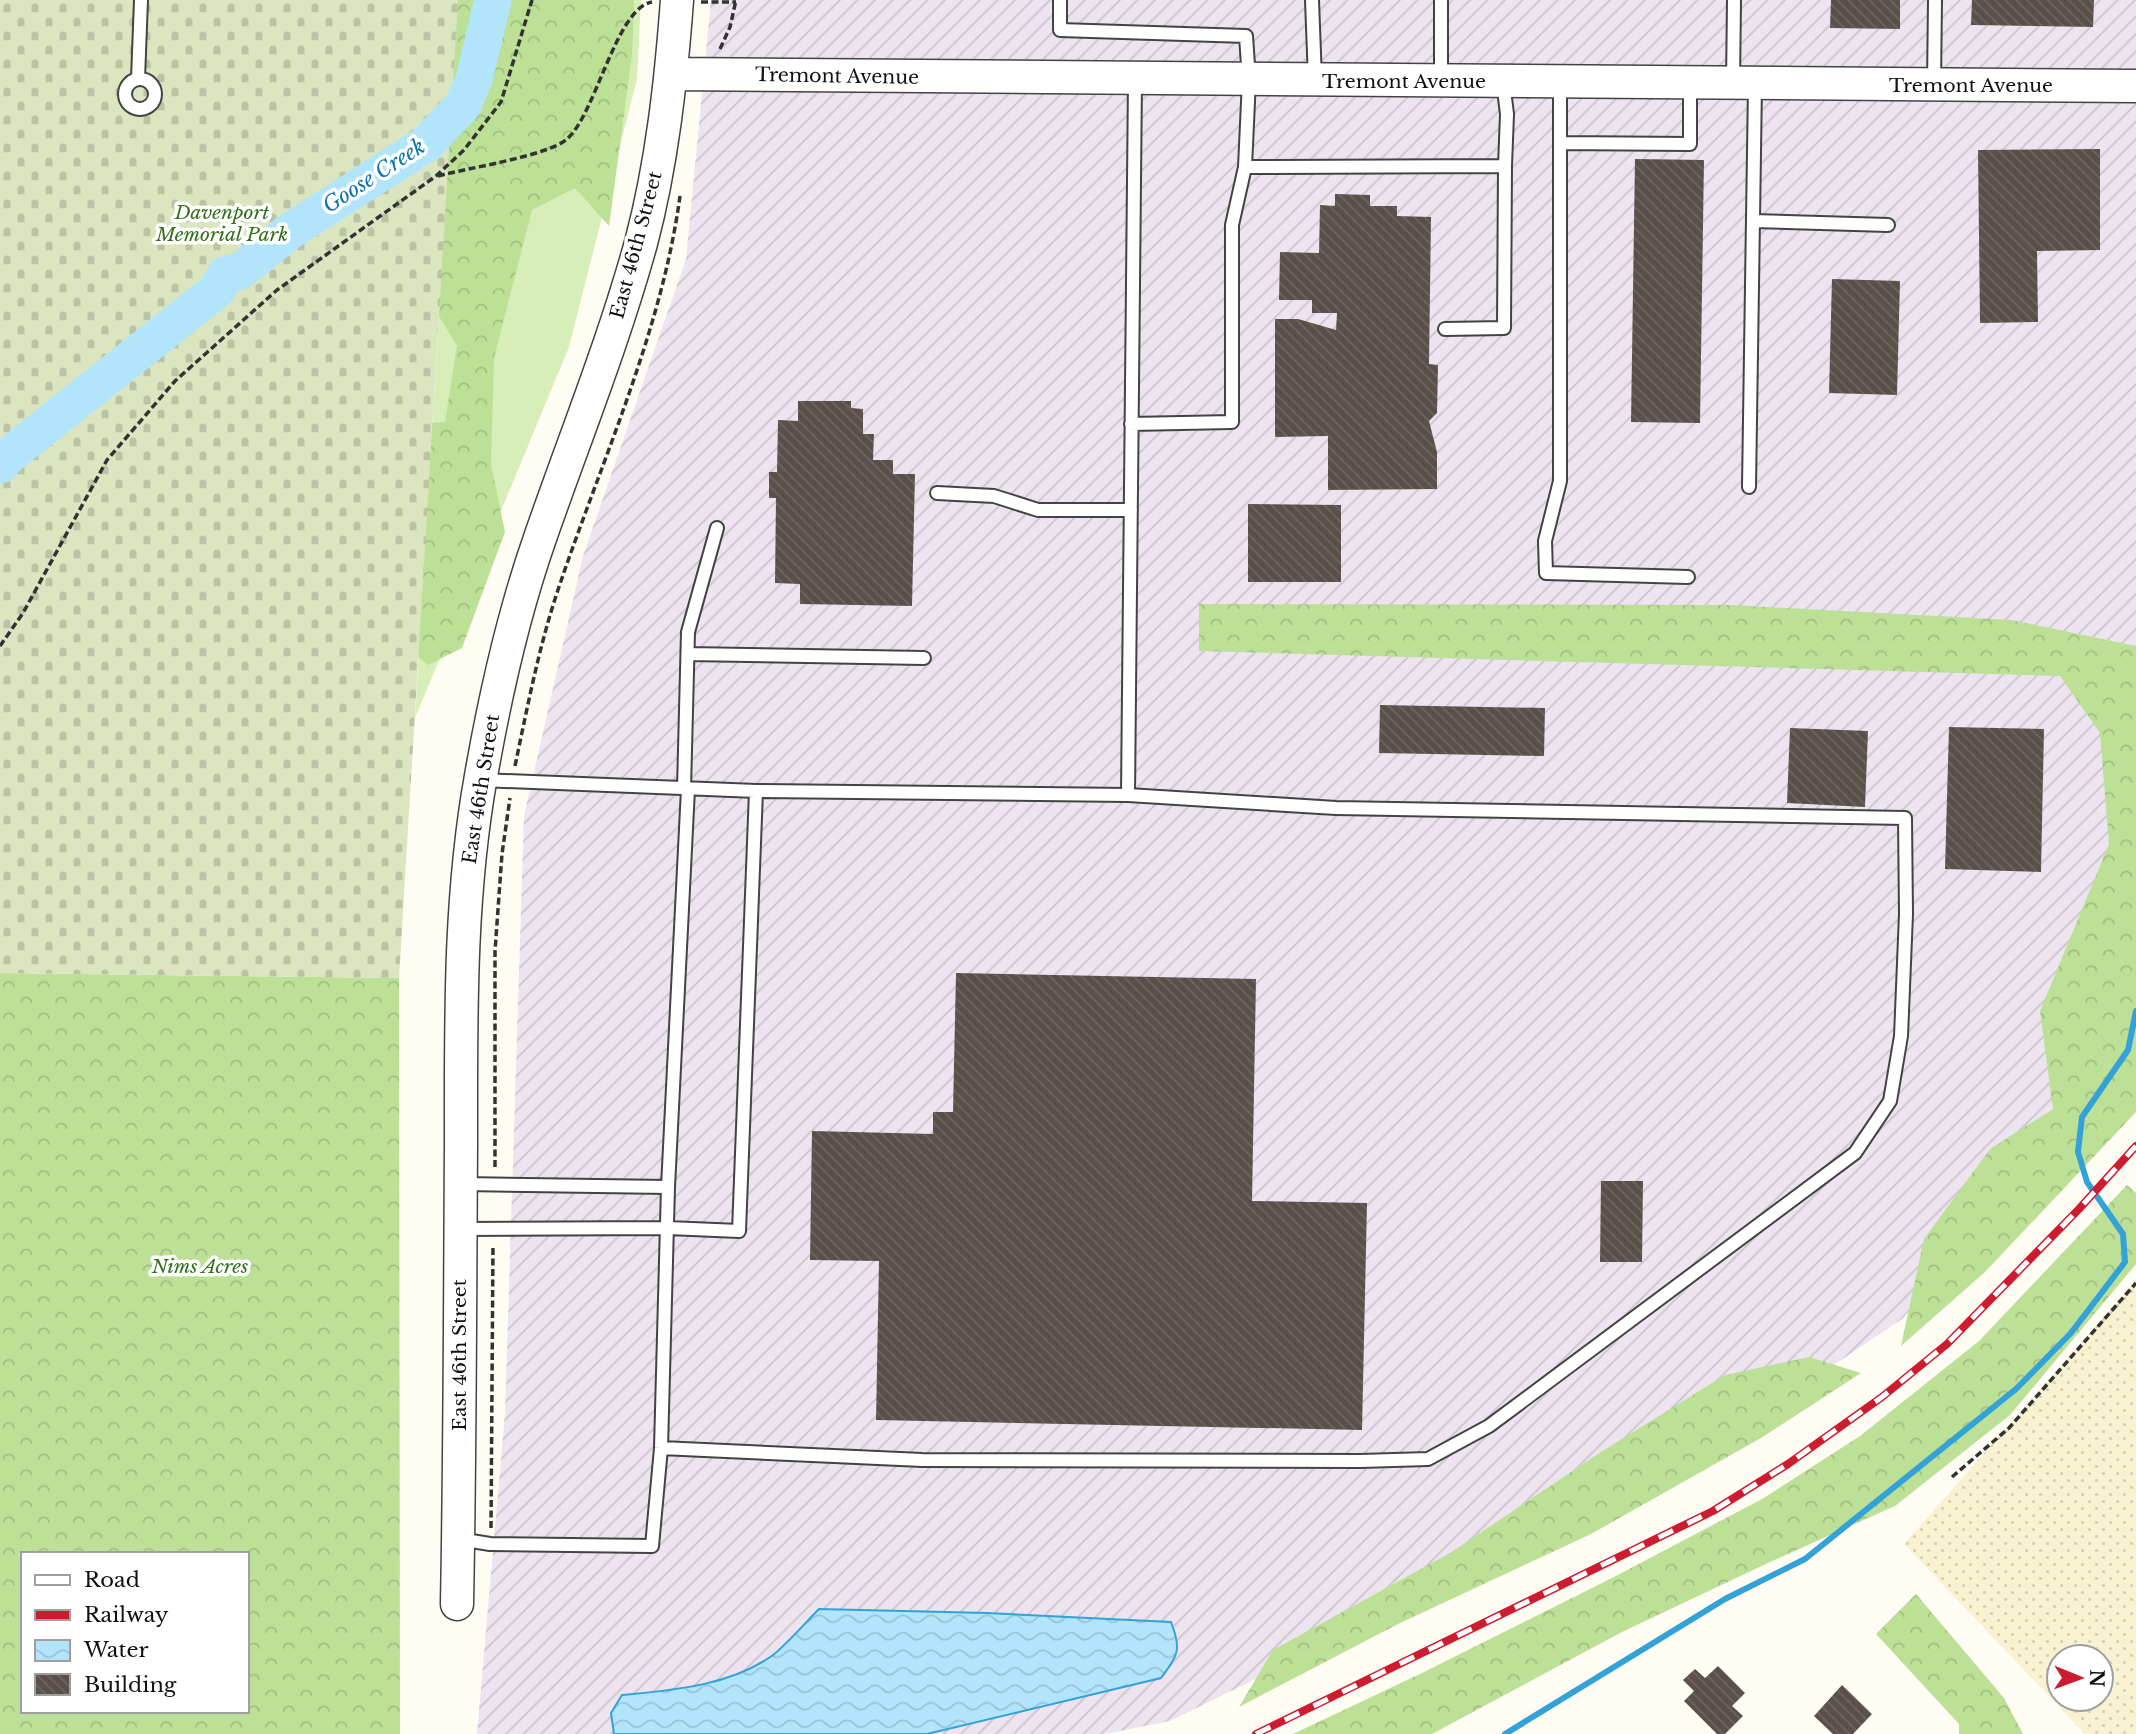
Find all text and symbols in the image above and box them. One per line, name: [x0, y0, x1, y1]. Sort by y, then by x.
street label: Tremont Avenue: [755, 63, 919, 89]
street label: Tremont Avenue: [1322, 70, 1486, 93]
street label: Tremont Avenue: [1889, 74, 2053, 97]
water label: Goose Creek: [318, 133, 430, 219]
street label: East 46th Street: [605, 168, 667, 321]
park label: Davenport Memorial Park: [155, 201, 288, 246]
street label: East 46th Street: [458, 711, 504, 866]
park label: Nims Acres: [151, 1255, 248, 1278]
street label: East 46th Street: [448, 1278, 471, 1431]
legend: [21, 1552, 248, 1713]
text: Road: [84, 1567, 140, 1593]
text: Railway: [84, 1602, 169, 1628]
text: Water: [83, 1637, 148, 1663]
north arrow: [2045, 1643, 2115, 1713]
text: N: [2085, 1669, 2108, 1688]
text: Building: [84, 1672, 177, 1698]

